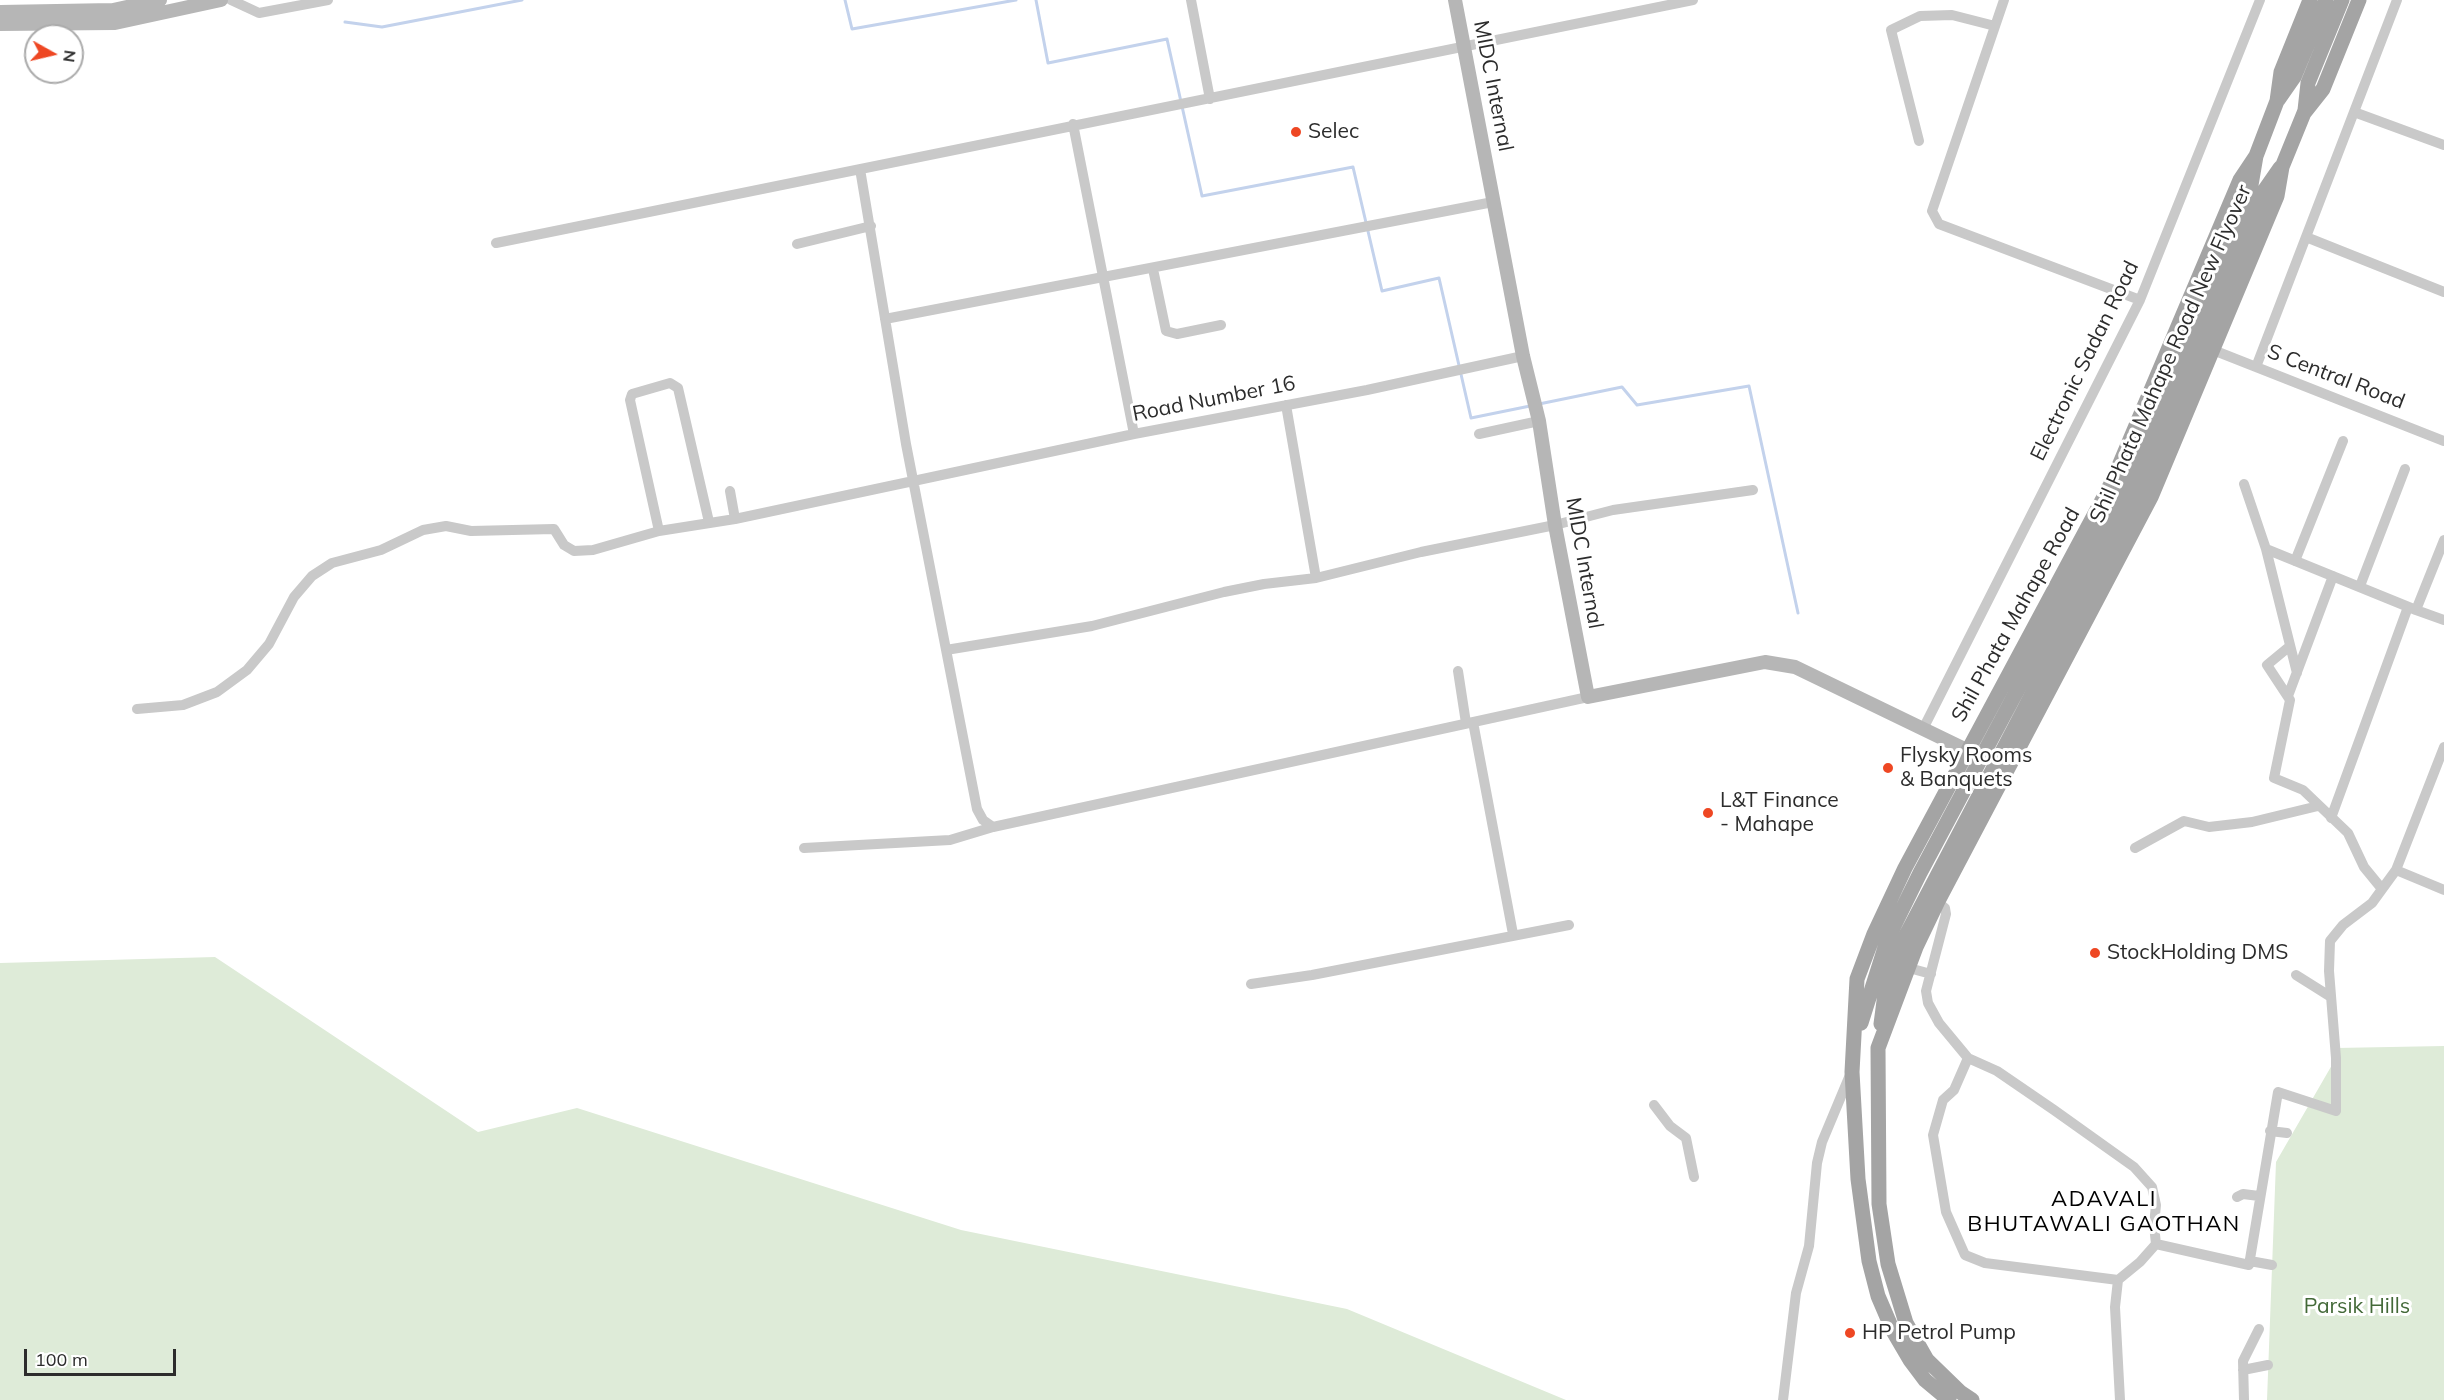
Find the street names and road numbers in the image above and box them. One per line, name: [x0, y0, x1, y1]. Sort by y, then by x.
street label: MIDC Internal: [1468, 18, 1518, 154]
street label: Shil Phata Mahape Road New Flyover: [2085, 181, 2257, 527]
street label: Electronic Sadan Road: [2026, 257, 2144, 465]
street label: S Central Road: [2264, 339, 2408, 415]
street label: Road Number 16: [1130, 371, 1298, 427]
street label: MIDC Internal: [1560, 495, 1608, 631]
street label: Shil Phata Mahape Road: [1946, 503, 2086, 727]

